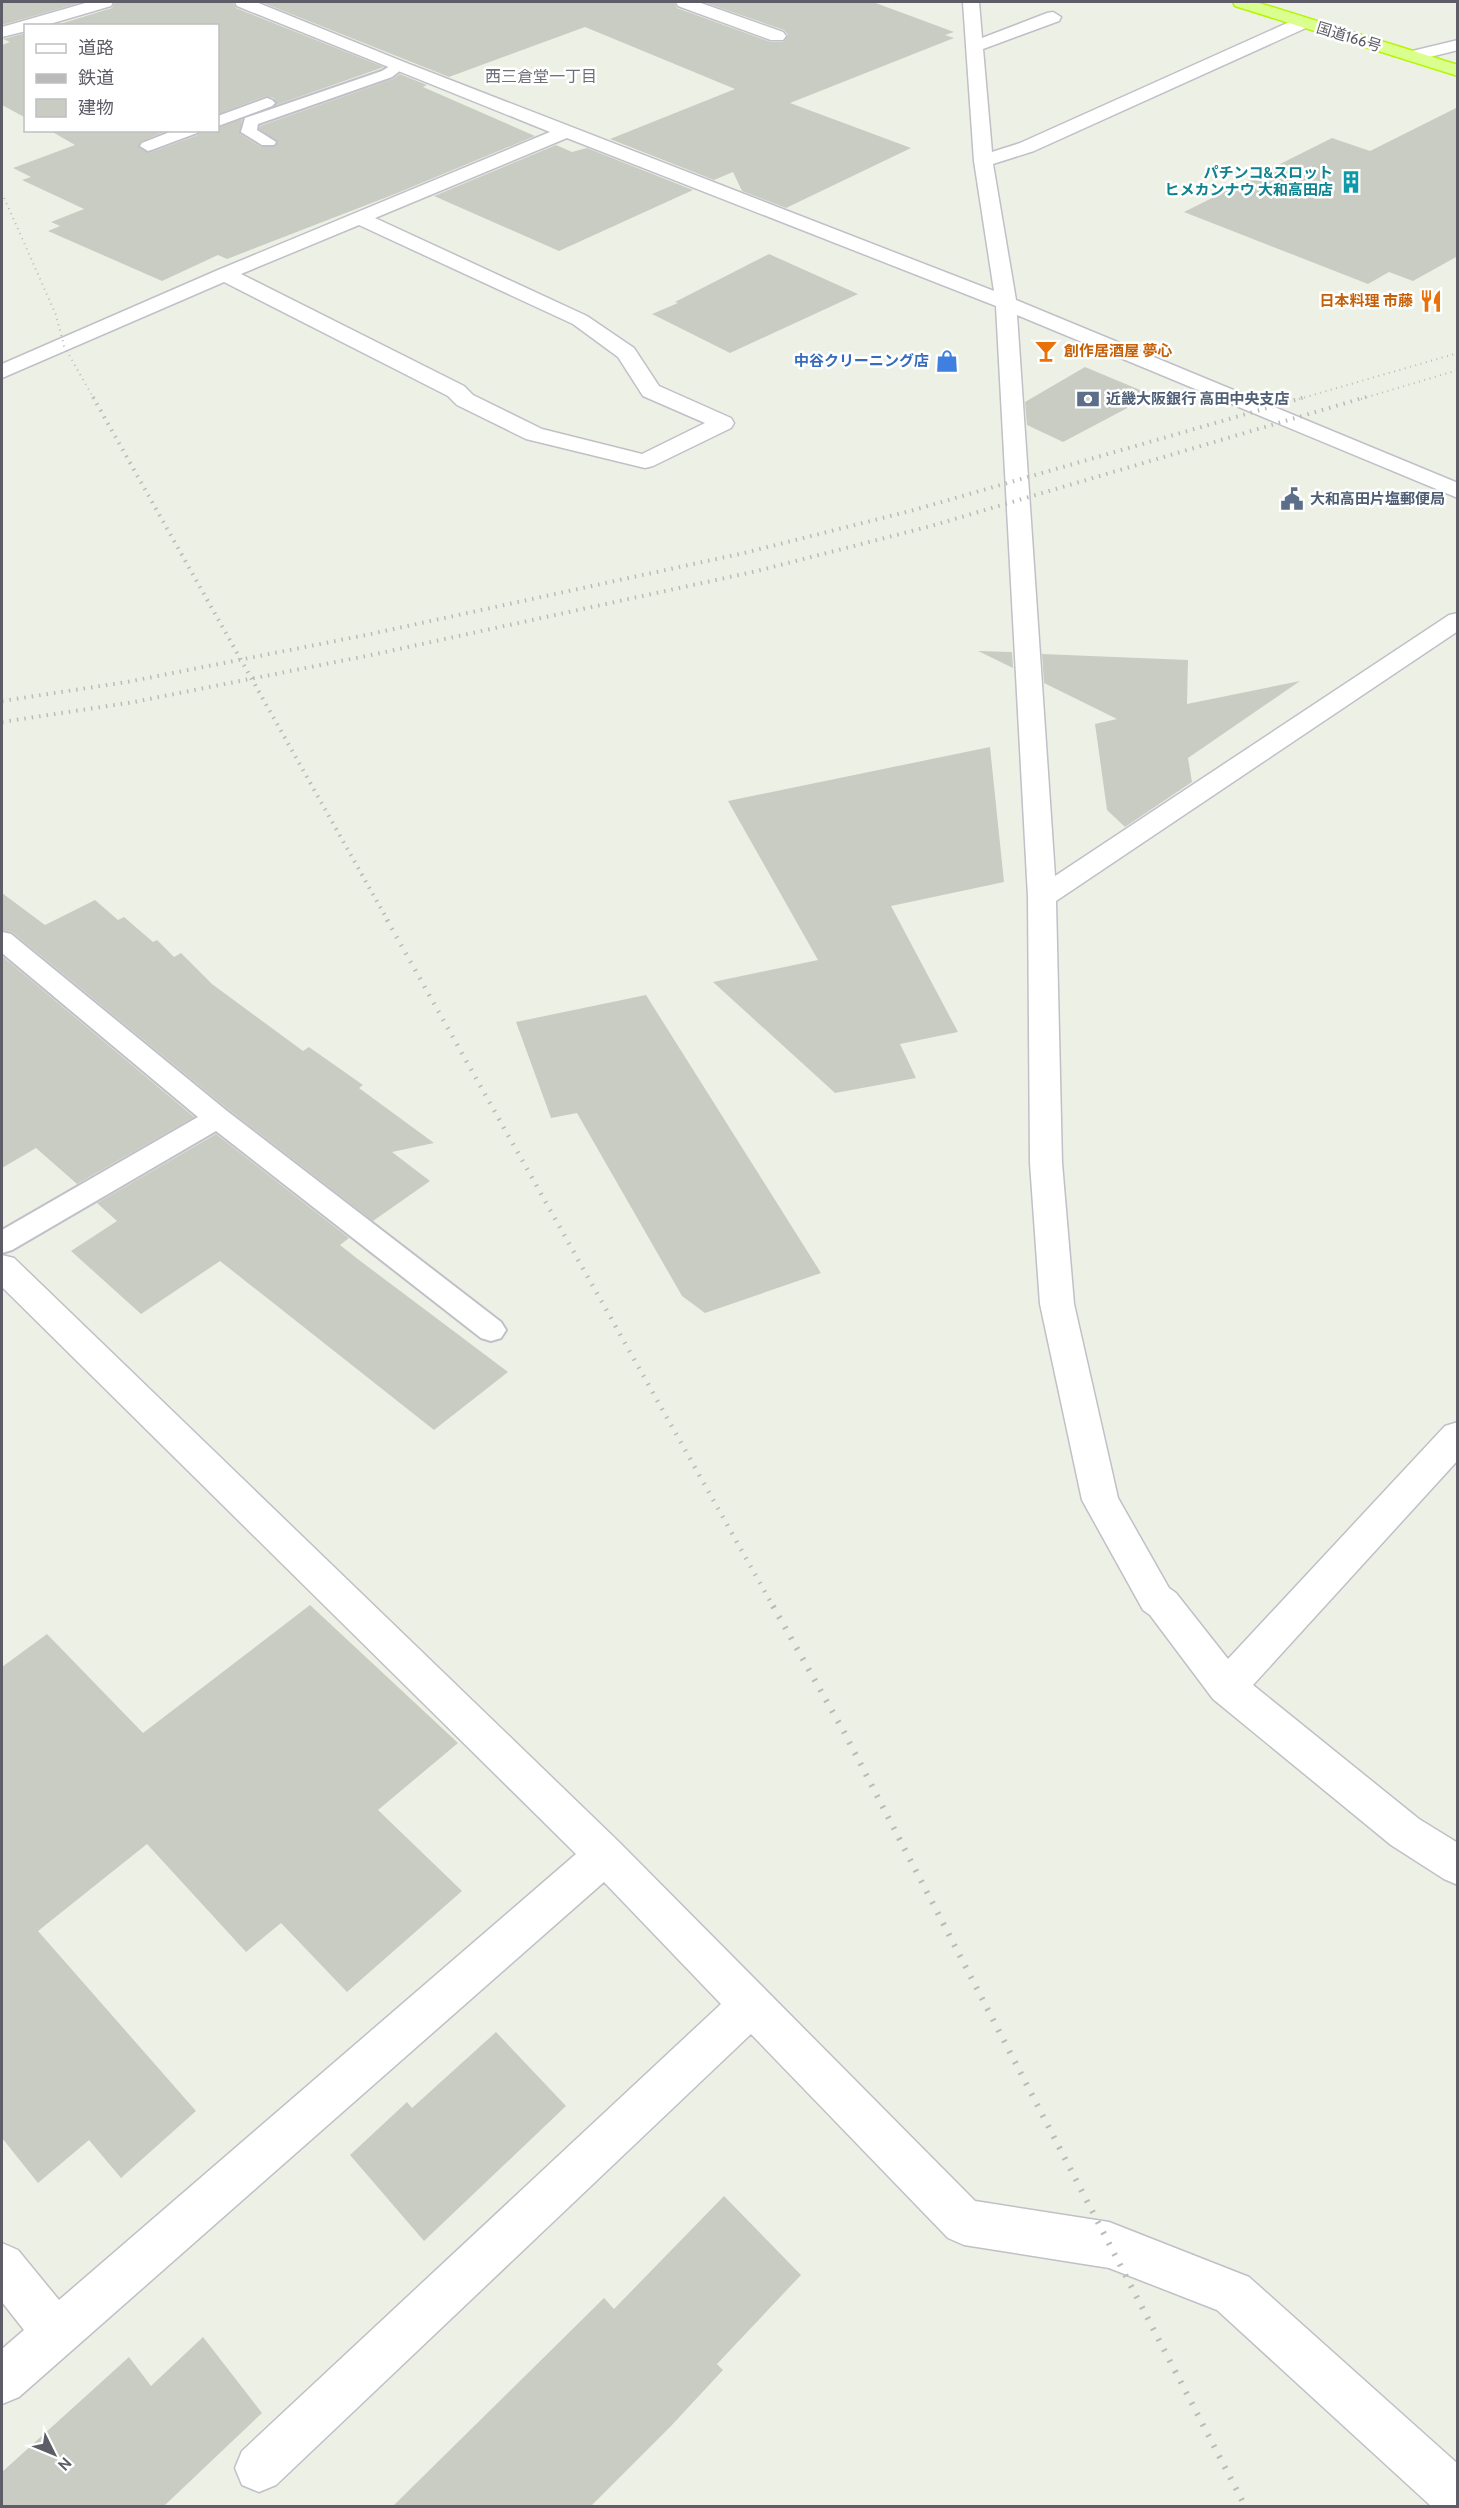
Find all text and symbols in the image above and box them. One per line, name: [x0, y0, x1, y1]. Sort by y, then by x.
street label: 国道166号: [1314, 19, 1384, 55]
legend: [24, 24, 219, 132]
text: 道路: [78, 37, 114, 59]
text: 鉄道: [78, 67, 114, 89]
district label: 西三倉堂一丁目: [485, 67, 597, 86]
text: 建物: [78, 97, 114, 119]
place label: パチンコ&スロット ヒメカンナウ 大和高田店: [1165, 164, 1333, 199]
building icon: パチンコ&スロット ヒメカンナウ 大和高田店: [1338, 169, 1364, 195]
restaurant icon: 日本料理 市藤: [1418, 288, 1444, 314]
place label: 日本料理 市藤: [1320, 292, 1413, 310]
bar icon: 創作居酒屋 夢心: [1033, 338, 1059, 364]
place label: 創作居酒屋 夢心: [1064, 342, 1172, 360]
shop icon: 中谷クリーニング店: [934, 348, 960, 374]
place label: 中谷クリーニング店: [794, 352, 929, 370]
bank icon: 近畿大阪銀行 高田中央支店: [1075, 386, 1101, 412]
place label: 近畿大阪銀行 高田中央支店: [1106, 390, 1289, 408]
public building icon: 大和高田片塩郵便局: [1279, 486, 1305, 512]
place label: 大和高田片塩郵便局: [1310, 490, 1445, 508]
north arrow: [24, 2424, 84, 2484]
text: N: [54, 2453, 75, 2475]

